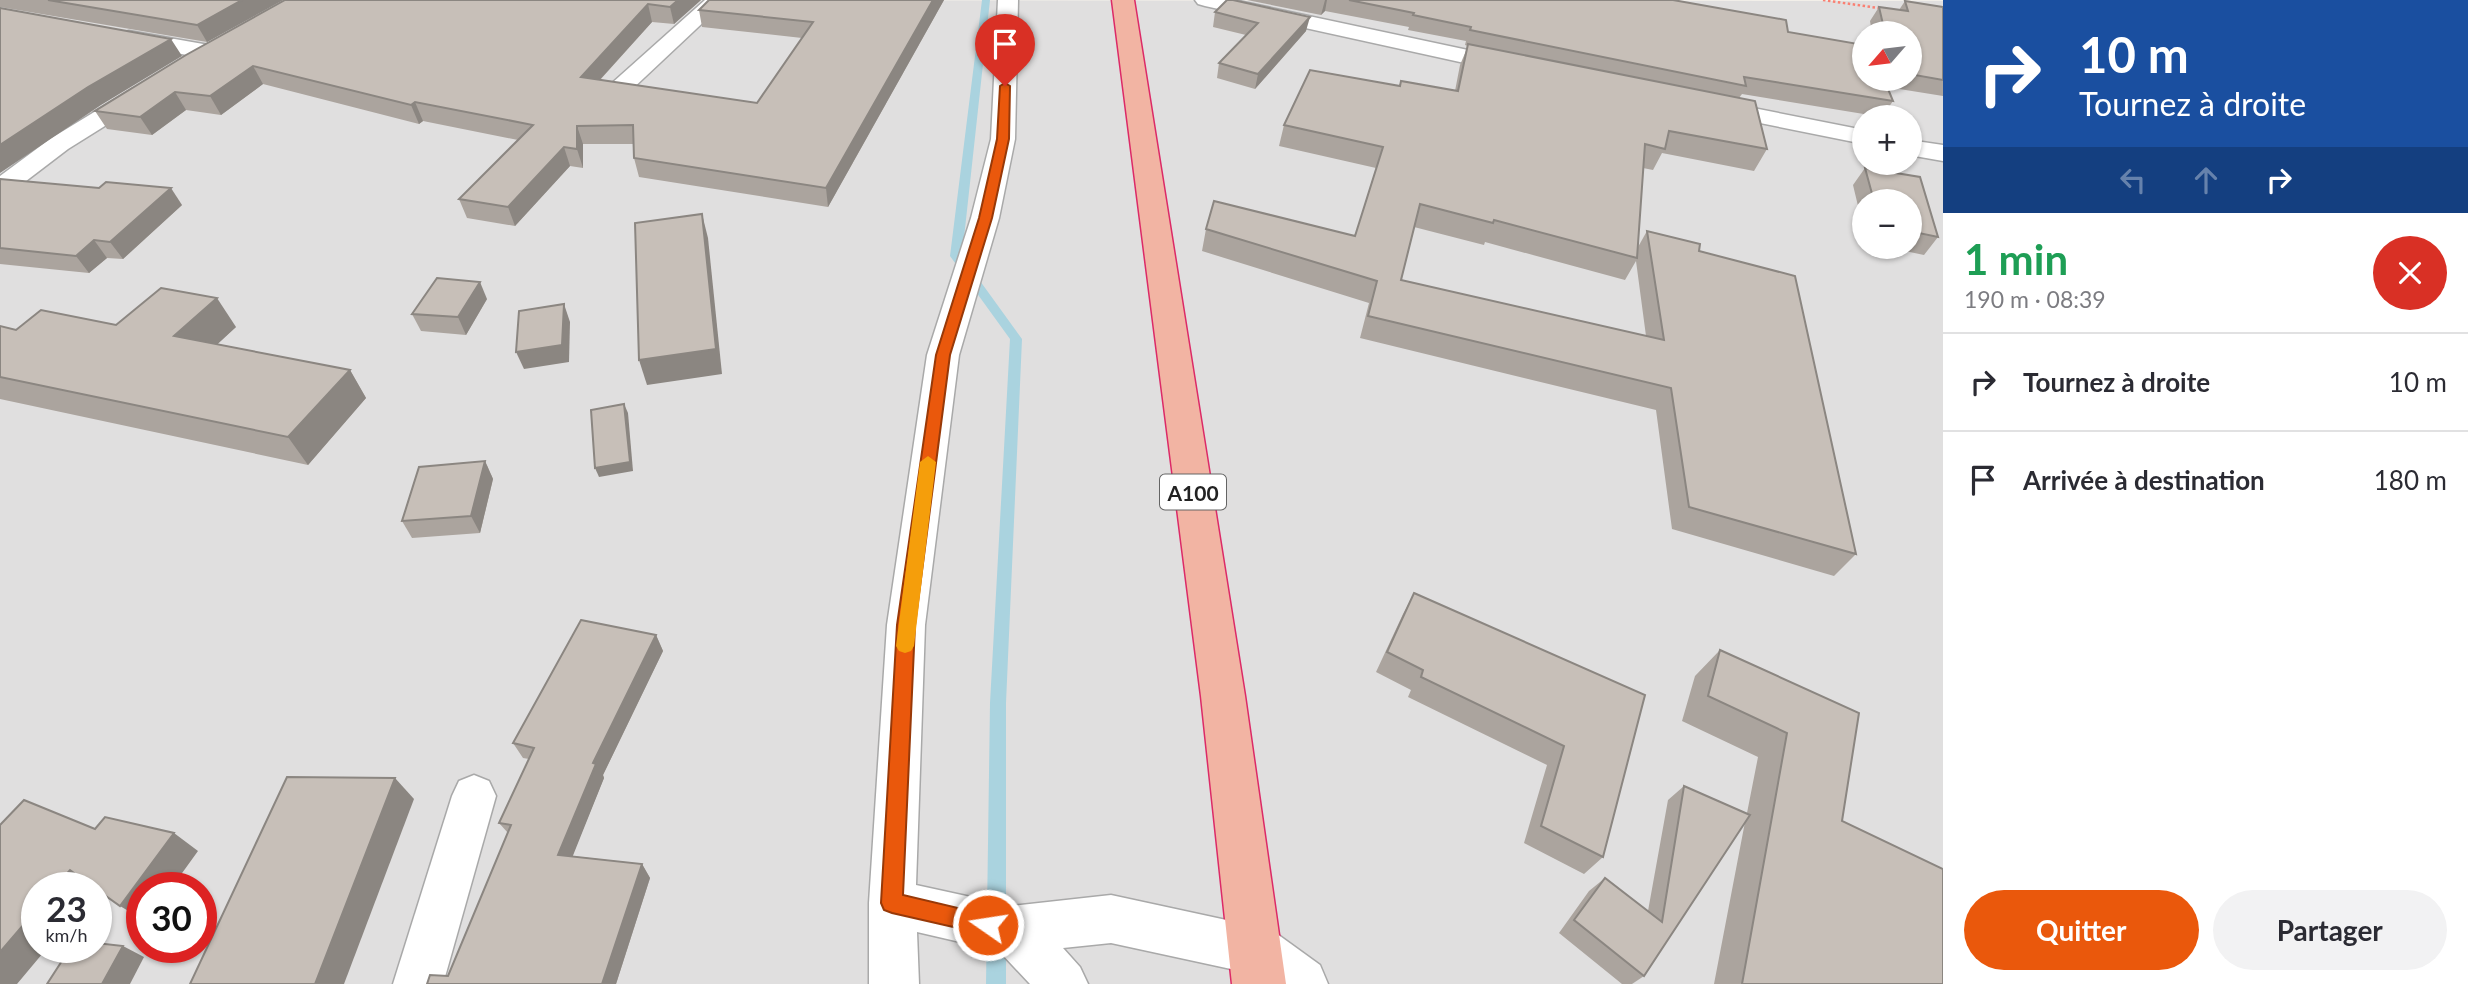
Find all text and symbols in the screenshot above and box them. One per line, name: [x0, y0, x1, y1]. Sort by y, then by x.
pin: [975, 14, 1035, 86]
north arrow: [1852, 21, 1922, 91]
map controls: [1852, 21, 1922, 259]
icon: arrive: [986, 25, 1024, 63]
text: 10 m: [2079, 25, 2189, 83]
icon: right: [1964, 28, 2055, 119]
text: Tournez à droite: [2079, 84, 2306, 123]
button: +: [1852, 105, 1922, 175]
icon: left: [2114, 161, 2152, 199]
icon: ahead: [2187, 161, 2225, 199]
icon: right: [2260, 161, 2298, 199]
button: −: [1852, 189, 1922, 259]
text: 1 min: [1964, 234, 2068, 284]
button: close: [2373, 236, 2447, 310]
text: 190 m · 08:39: [1964, 285, 2106, 313]
icon: right: [1964, 363, 2002, 401]
text: Tournez à droite: [2023, 366, 2210, 398]
text: 10 m: [2389, 366, 2447, 398]
icon: arrive: [1964, 461, 2002, 499]
text: Arrivée à destination: [2023, 464, 2265, 496]
text: 180 m: [2374, 464, 2447, 496]
road number: A100: [1160, 475, 1226, 510]
speed limit sign: 30: [126, 872, 217, 963]
text: 23: [46, 887, 87, 929]
position arrow: [951, 888, 1025, 962]
button: Quitter: [1964, 890, 2199, 970]
button: Partager: [2213, 890, 2447, 970]
text: km/h: [45, 924, 88, 946]

